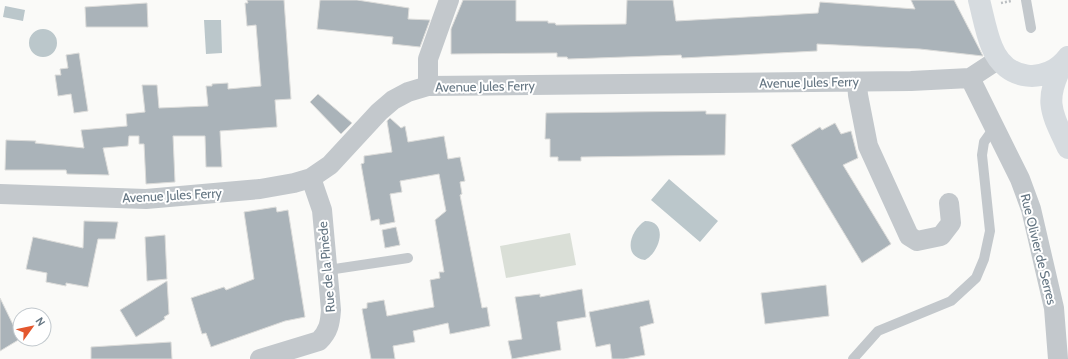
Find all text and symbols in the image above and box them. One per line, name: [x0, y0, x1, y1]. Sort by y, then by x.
street label: Avenue Jules Ferry: [759, 73, 859, 91]
street label: Avenue Jules Ferry: [435, 77, 535, 95]
street label: Avenue Jules Ferry: [122, 184, 223, 206]
street label: Rue Olivier de Serres: [1017, 192, 1061, 307]
street label: Rue de la Pinède: [314, 221, 338, 313]
north arrow: [12, 307, 52, 347]
text: N: [32, 314, 48, 329]

